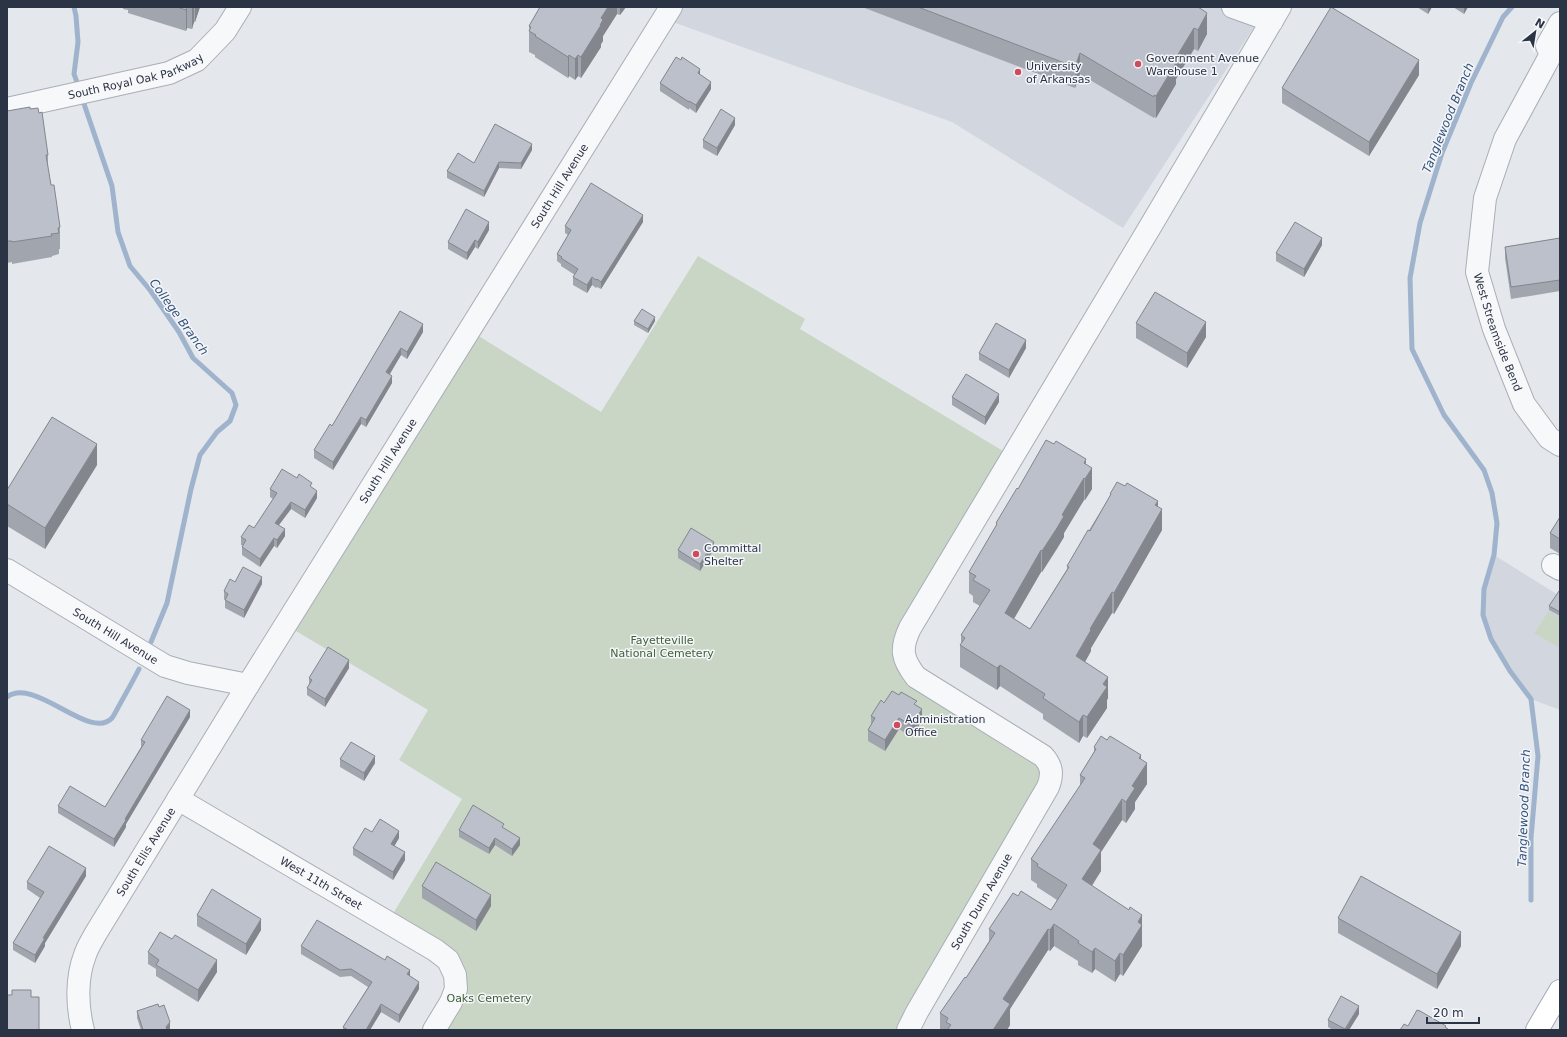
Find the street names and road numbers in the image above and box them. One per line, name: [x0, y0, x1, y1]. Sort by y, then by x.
street label: South Royal Oak Parkway: [67, 51, 207, 102]
street label: South Hill Avenue: [529, 141, 591, 231]
street label: West Streamside Bend: [1471, 272, 1524, 393]
street label: South Hill Avenue: [357, 416, 420, 506]
street label: South Hill Avenue: [70, 606, 160, 667]
street label: South Ellis Avenue: [114, 805, 178, 899]
street label: South Dunn Avenue: [949, 851, 1015, 952]
street label: West 11th Street: [278, 854, 365, 913]

